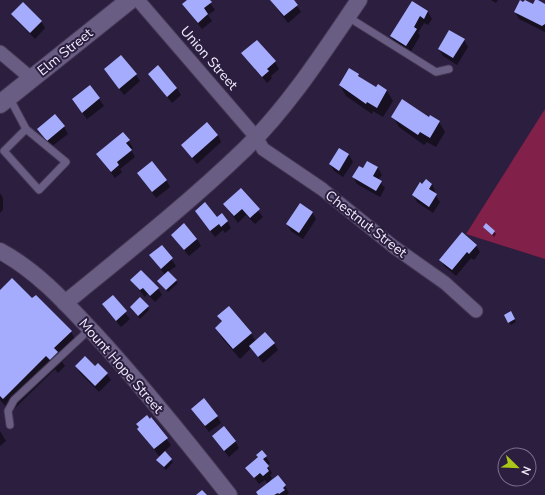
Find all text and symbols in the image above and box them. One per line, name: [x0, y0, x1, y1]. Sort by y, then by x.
street label: Union Street: [176, 22, 242, 94]
street label: Elm Street: [33, 24, 97, 80]
street label: Chestnut Street: [321, 186, 411, 262]
street label: Mount Hope Street: [74, 315, 168, 418]
north arrow: [497, 447, 537, 487]
text: N: [517, 464, 534, 477]

